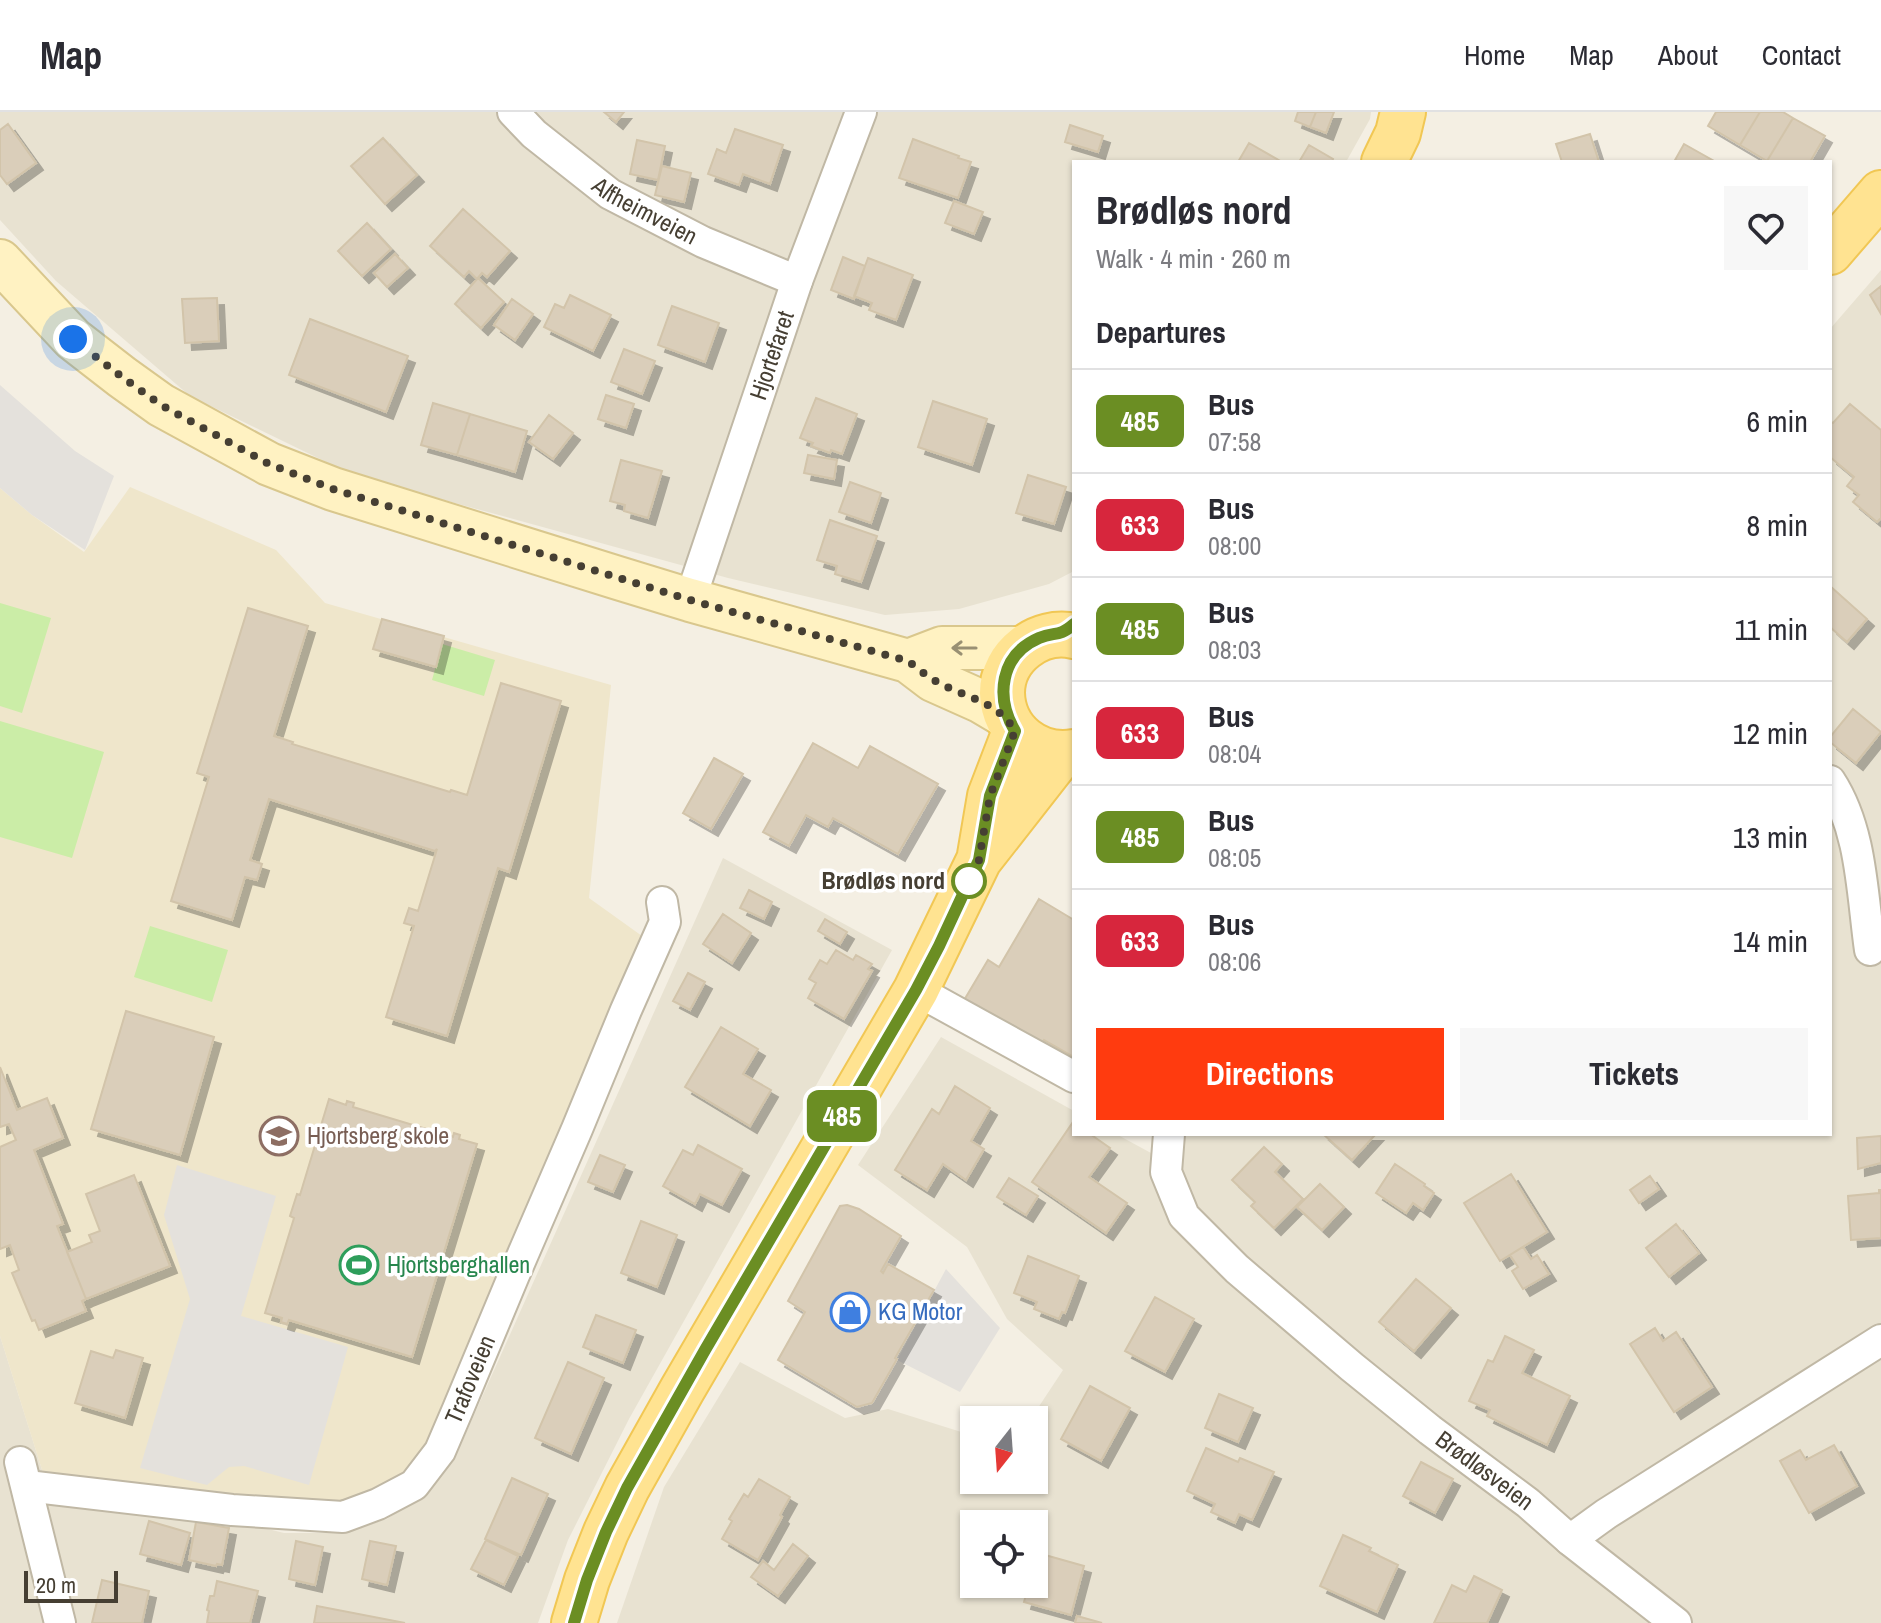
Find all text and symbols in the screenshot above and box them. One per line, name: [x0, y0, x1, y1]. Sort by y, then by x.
text: Map: [40, 30, 102, 81]
text: Home: [1464, 36, 1525, 74]
text: Map: [1569, 36, 1614, 74]
text: About: [1658, 36, 1718, 74]
text: Contact: [1762, 36, 1841, 74]
street label: Alfheimveien: [585, 168, 703, 251]
text: Brødløs nord: [1096, 185, 1292, 236]
button: heart: [1724, 186, 1808, 270]
text: Walk · 4 min · 260 m: [1096, 241, 1291, 276]
street label: Hjortefaret: [741, 306, 801, 404]
text: Departures: [1096, 312, 1226, 352]
your location: [53, 319, 93, 359]
text: Bus: [1208, 384, 1254, 424]
text: 6 min: [1746, 401, 1808, 441]
text: 485: [1121, 402, 1159, 440]
text: 07:58: [1208, 424, 1261, 459]
text: Bus: [1208, 488, 1254, 528]
text: 8 min: [1746, 505, 1808, 545]
text: 633: [1121, 506, 1159, 544]
text: 08:00: [1208, 528, 1261, 563]
text: Bus: [1208, 592, 1254, 632]
text: 11 min: [1735, 609, 1808, 649]
text: 485: [1121, 610, 1159, 648]
text: 08:03: [1208, 632, 1261, 667]
one-way arrow: [951, 640, 978, 656]
text: Bus: [1208, 696, 1254, 736]
text: 12 min: [1733, 713, 1808, 753]
text: 633: [1121, 714, 1159, 752]
text: 08:04: [1208, 736, 1261, 771]
text: Bus: [1208, 800, 1254, 840]
text: 13 min: [1733, 817, 1808, 857]
text: 485: [1121, 818, 1159, 856]
text: 08:05: [1208, 840, 1261, 875]
place label: Brødløs nord: [821, 864, 945, 896]
marker: Brødløs nord: [952, 864, 986, 898]
text: Bus: [1208, 904, 1254, 944]
text: 14 min: [1733, 921, 1808, 961]
text: 633: [1121, 922, 1159, 960]
text: 08:06: [1208, 944, 1261, 979]
button: Directions: [1096, 1028, 1444, 1120]
button: Tickets: [1460, 1028, 1808, 1120]
line badge: 485: [796, 1090, 888, 1142]
text: 485: [823, 1097, 861, 1135]
school or university icon: Hjortsberg skole: [258, 1115, 300, 1157]
place label: Hjortsberg skole: [307, 1119, 449, 1151]
sports icon: Hjortsberghallen: [338, 1244, 380, 1286]
place label: Hjortsberghallen: [387, 1248, 530, 1280]
shop icon: KG Motor: [829, 1291, 871, 1333]
place label: KG Motor: [878, 1295, 963, 1327]
street label: Trafoveien: [437, 1330, 502, 1429]
north arrow: [960, 1406, 1048, 1494]
map controls: [960, 1406, 1048, 1598]
street label: Brødløsveien: [1429, 1423, 1541, 1517]
button: locate: [960, 1510, 1048, 1598]
scale bar: [24, 1567, 118, 1603]
text: 20 m: [36, 1570, 76, 1600]

